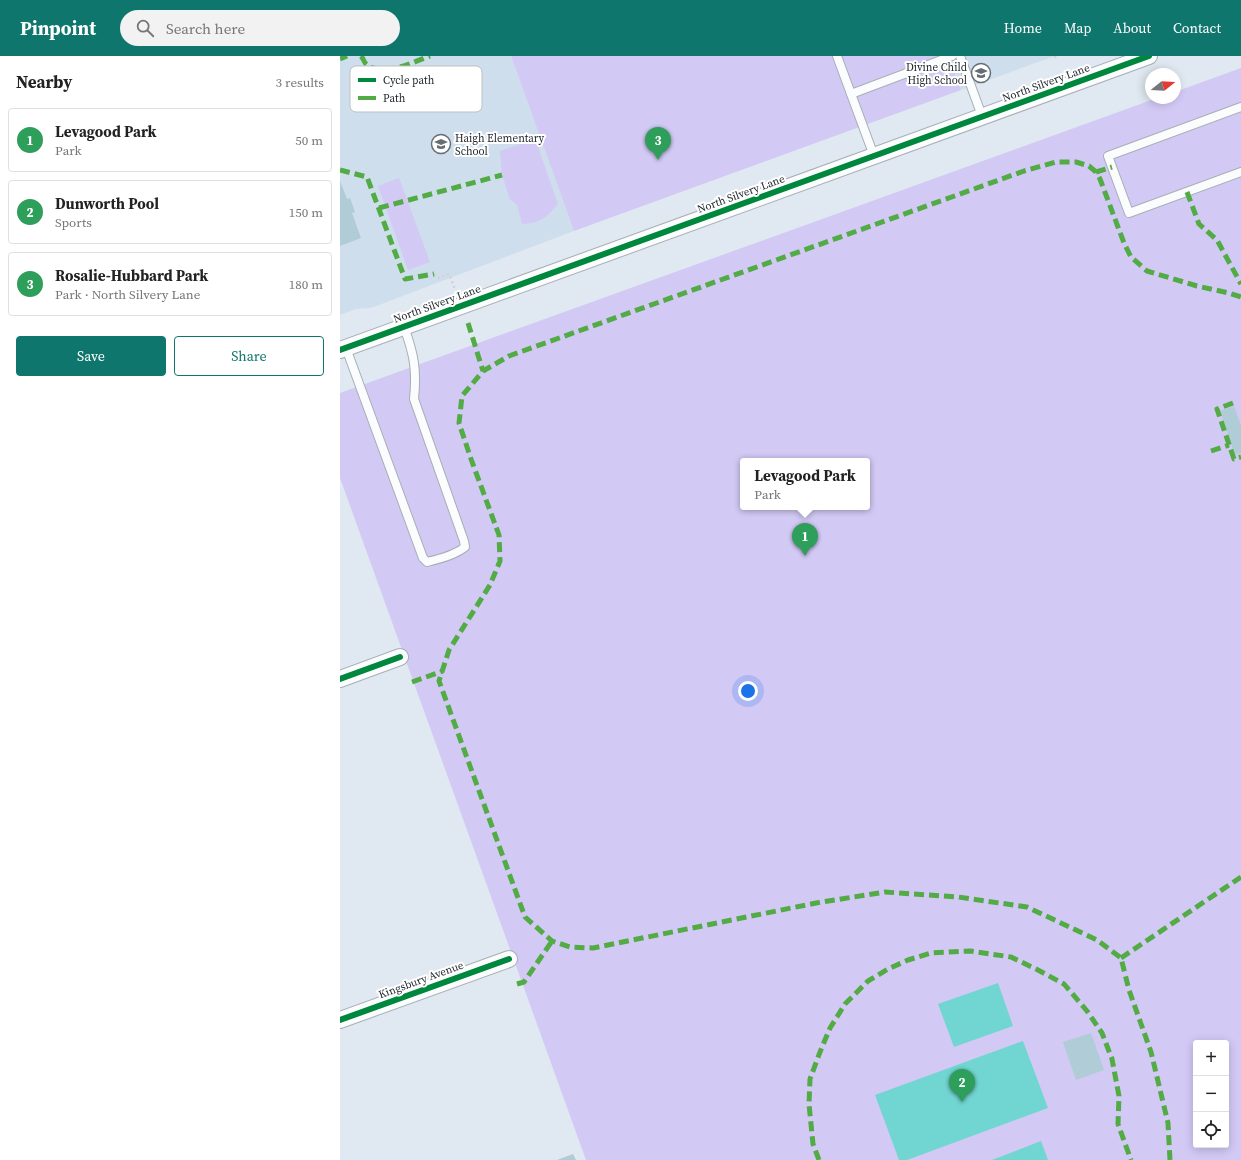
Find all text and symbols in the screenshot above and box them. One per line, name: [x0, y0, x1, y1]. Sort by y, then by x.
search box: [120, 10, 400, 46]
text: Pinpoint: [20, 15, 96, 41]
icon: search: [134, 17, 156, 39]
text: Search here: [166, 18, 245, 39]
text: Home: [1004, 18, 1042, 38]
text: Map: [1064, 18, 1091, 38]
text: About: [1113, 18, 1151, 38]
text: Contact: [1173, 18, 1221, 38]
place label: Divine Child High School: [906, 60, 968, 88]
street label: North Silvery Lane: [1000, 60, 1092, 106]
school or university icon: Divine Child High School: [970, 62, 992, 84]
legend: [350, 66, 482, 112]
north arrow: [1145, 68, 1181, 104]
text: Nearby: [16, 70, 72, 94]
text: Cycle path: [383, 73, 435, 88]
text: 3 results: [276, 74, 324, 91]
text: Path: [383, 91, 406, 106]
text: Levagood Park: [55, 121, 157, 142]
pin: 3: [645, 127, 671, 160]
place label: Haigh Elementary School: [455, 131, 545, 159]
text: 1: [26, 132, 34, 149]
text: 50 m: [295, 132, 323, 149]
school or university icon: Haigh Elementary School: [430, 133, 452, 155]
text: Park: [55, 142, 82, 159]
street label: North Silvery Lane: [695, 171, 787, 217]
text: Dunworth Pool: [55, 193, 159, 214]
text: 2: [26, 204, 34, 221]
text: 150 m: [289, 204, 323, 221]
text: Sports: [55, 214, 92, 231]
text: Rosalie-Hubbard Park: [55, 265, 208, 286]
text: 3: [26, 276, 34, 293]
text: 180 m: [289, 276, 323, 293]
street label: North Silvery Lane: [391, 281, 483, 327]
text: Park · North Silvery Lane: [55, 286, 200, 303]
button: Save: [16, 336, 166, 376]
button: Share: [174, 336, 324, 376]
popup: [740, 458, 870, 510]
text: Levagood Park: [754, 465, 856, 486]
text: Park: [754, 486, 781, 503]
pin: 1: [792, 523, 818, 556]
your location: [738, 681, 758, 701]
street label: Kingsbury Avenue: [376, 958, 466, 1002]
map controls: [1193, 1040, 1229, 1148]
button: +: [1193, 1040, 1229, 1076]
pin: 2: [949, 1069, 975, 1102]
button: −: [1193, 1076, 1229, 1112]
button: locate: [1193, 1112, 1229, 1148]

